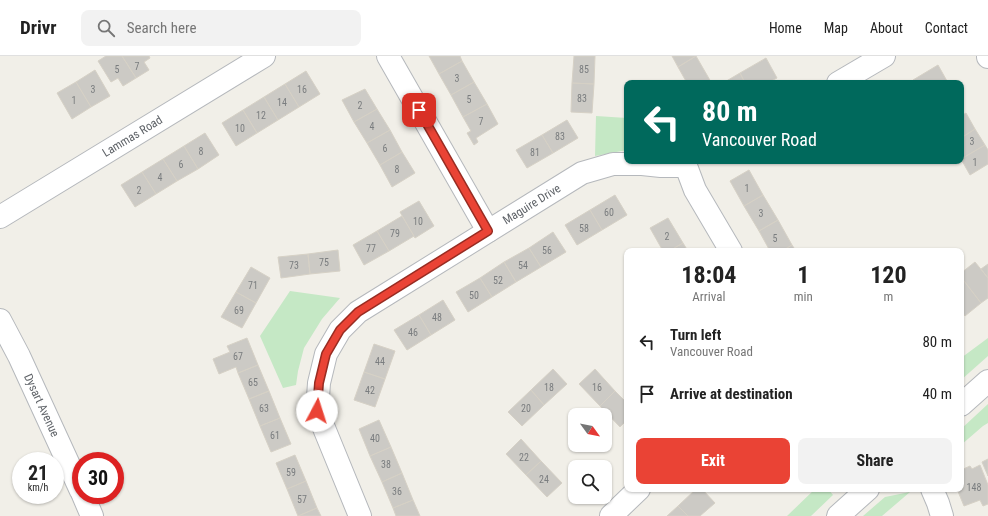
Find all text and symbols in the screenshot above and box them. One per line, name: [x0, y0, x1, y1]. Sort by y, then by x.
search box: [81, 10, 361, 46]
text: Drivr: [20, 16, 57, 39]
icon: search: [95, 17, 117, 39]
text: Search here: [127, 19, 196, 37]
text: Home: [769, 20, 802, 36]
text: Map: [824, 20, 848, 36]
text: About: [870, 20, 903, 36]
text: Contact: [925, 20, 968, 36]
house number: 7: [135, 61, 140, 72]
house number: 5: [115, 64, 120, 75]
house number: 85: [579, 64, 589, 75]
house number: 3: [455, 73, 460, 84]
house number: 3: [91, 84, 96, 95]
house number: 16: [297, 84, 307, 95]
pin: [402, 93, 436, 127]
house number: 83: [577, 93, 587, 104]
house number: 5: [467, 94, 472, 105]
house number: 1: [72, 95, 76, 106]
text: 80 m: [702, 95, 758, 128]
icon: left: [636, 96, 688, 148]
house number: 14: [277, 97, 287, 108]
icon: arrive: [408, 99, 430, 121]
house number: 2: [358, 100, 363, 111]
house number: 12: [256, 110, 266, 121]
street label: Lammas Road: [100, 113, 165, 160]
house number: 7: [479, 116, 484, 127]
house number: 4: [370, 121, 375, 132]
house number: 10: [235, 123, 245, 134]
text: Vancouver Road: [702, 129, 817, 150]
house number: 83: [555, 131, 565, 142]
house number: 3: [970, 136, 975, 147]
house number: 6: [383, 143, 388, 154]
house number: 8: [199, 146, 204, 157]
house number: 81: [530, 147, 540, 158]
house number: 1: [973, 157, 977, 168]
house number: 6: [179, 159, 184, 170]
house number: 8: [395, 164, 400, 175]
house number: 4: [158, 172, 163, 183]
street label: Maguire Drive: [500, 181, 563, 227]
house number: 1: [745, 183, 749, 194]
house number: 2: [137, 185, 142, 196]
house number: 60: [604, 207, 614, 218]
house number: 3: [759, 208, 764, 219]
house number: 10: [413, 216, 423, 227]
house number: 58: [579, 223, 589, 234]
house number: 79: [390, 228, 400, 239]
house number: 2: [665, 231, 670, 242]
house number: 5: [773, 233, 778, 244]
house number: 77: [366, 243, 376, 254]
house number: 56: [542, 245, 552, 256]
house number: 75: [319, 257, 329, 268]
house number: 73: [289, 260, 299, 271]
house number: 54: [518, 260, 528, 271]
text: 18:04: [681, 261, 736, 289]
text: 1: [797, 261, 809, 289]
text: 120: [870, 261, 907, 289]
house number: 52: [493, 275, 503, 286]
house number: 71: [248, 280, 258, 291]
text: Arrival: [692, 289, 725, 304]
text: min: [794, 289, 813, 304]
text: m: [884, 289, 893, 304]
house number: 50: [469, 290, 479, 301]
house number: 69: [234, 305, 244, 316]
house number: 48: [432, 312, 442, 323]
text: Turn left: [670, 326, 721, 344]
house number: 46: [408, 327, 418, 338]
icon: left: [636, 331, 658, 353]
text: 80 m: [922, 333, 952, 351]
text: Vancouver Road: [670, 344, 753, 359]
house number: 67: [233, 351, 243, 362]
house number: 44: [375, 356, 385, 367]
street label: Dysart Avenue: [21, 372, 62, 439]
house number: 65: [248, 377, 258, 388]
house number: 18: [544, 382, 554, 393]
house number: 16: [592, 382, 602, 393]
icon: arrive: [636, 383, 658, 405]
house number: 42: [365, 385, 375, 396]
text: Arrive at destination: [670, 385, 793, 403]
text: 40 m: [922, 385, 952, 403]
position arrow: [296, 390, 338, 432]
house number: 63: [259, 403, 269, 414]
house number: 20: [521, 403, 531, 414]
north arrow: [568, 408, 612, 452]
map controls: [568, 408, 612, 504]
house number: 61: [270, 430, 280, 441]
house number: 40: [370, 433, 380, 444]
button: Exit: [636, 438, 790, 484]
button: Share: [798, 438, 952, 484]
speed limit sign: 30: [72, 452, 124, 504]
house number: 22: [519, 452, 529, 463]
house number: 38: [381, 459, 391, 470]
button: search: [568, 460, 612, 504]
text: 21: [28, 461, 48, 485]
house number: 59: [286, 467, 296, 478]
house number: 24: [539, 474, 549, 485]
text: km/h: [28, 482, 48, 493]
house number: 148: [967, 482, 981, 493]
house number: 36: [392, 486, 402, 497]
house number: 57: [297, 494, 307, 505]

